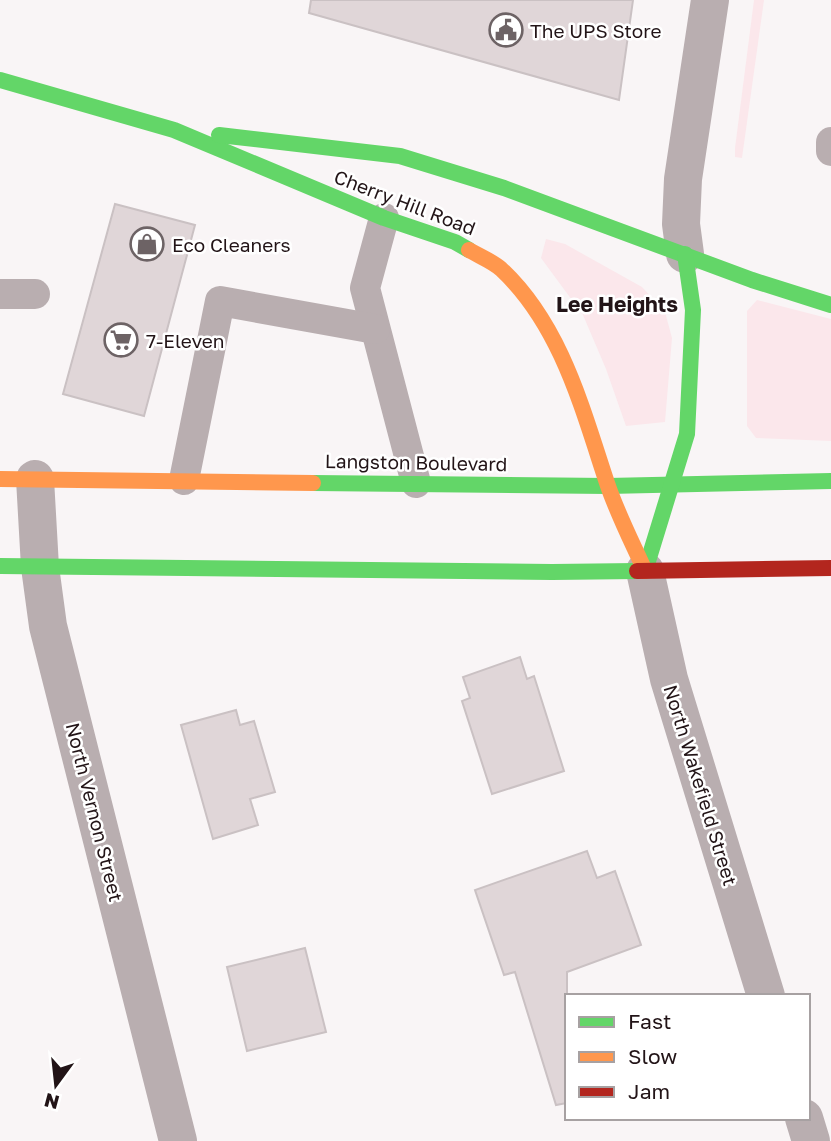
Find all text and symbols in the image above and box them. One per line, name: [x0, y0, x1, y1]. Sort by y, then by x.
public building icon: The UPS Store: [487, 11, 525, 49]
place label: The UPS Store: [530, 19, 661, 42]
street label: Cherry Hill Road: [331, 164, 479, 240]
shop icon: Eco Cleaners: [128, 225, 166, 263]
place label: Eco Cleaners: [172, 233, 291, 256]
district label: Lee Heights: [556, 291, 678, 317]
supermarket icon: 7-Eleven: [102, 321, 140, 359]
place label: 7-Eleven: [146, 329, 224, 352]
street label: Langston Boulevard: [325, 449, 507, 475]
street label: North Wakefield Street: [659, 682, 743, 888]
street label: North Vernon Street: [62, 720, 128, 904]
legend: [565, 994, 810, 1120]
text: Fast: [628, 1008, 671, 1034]
text: Slow: [628, 1043, 677, 1069]
north arrow: [21, 1050, 91, 1120]
text: Jam: [628, 1078, 670, 1104]
text: N: [42, 1089, 61, 1115]

